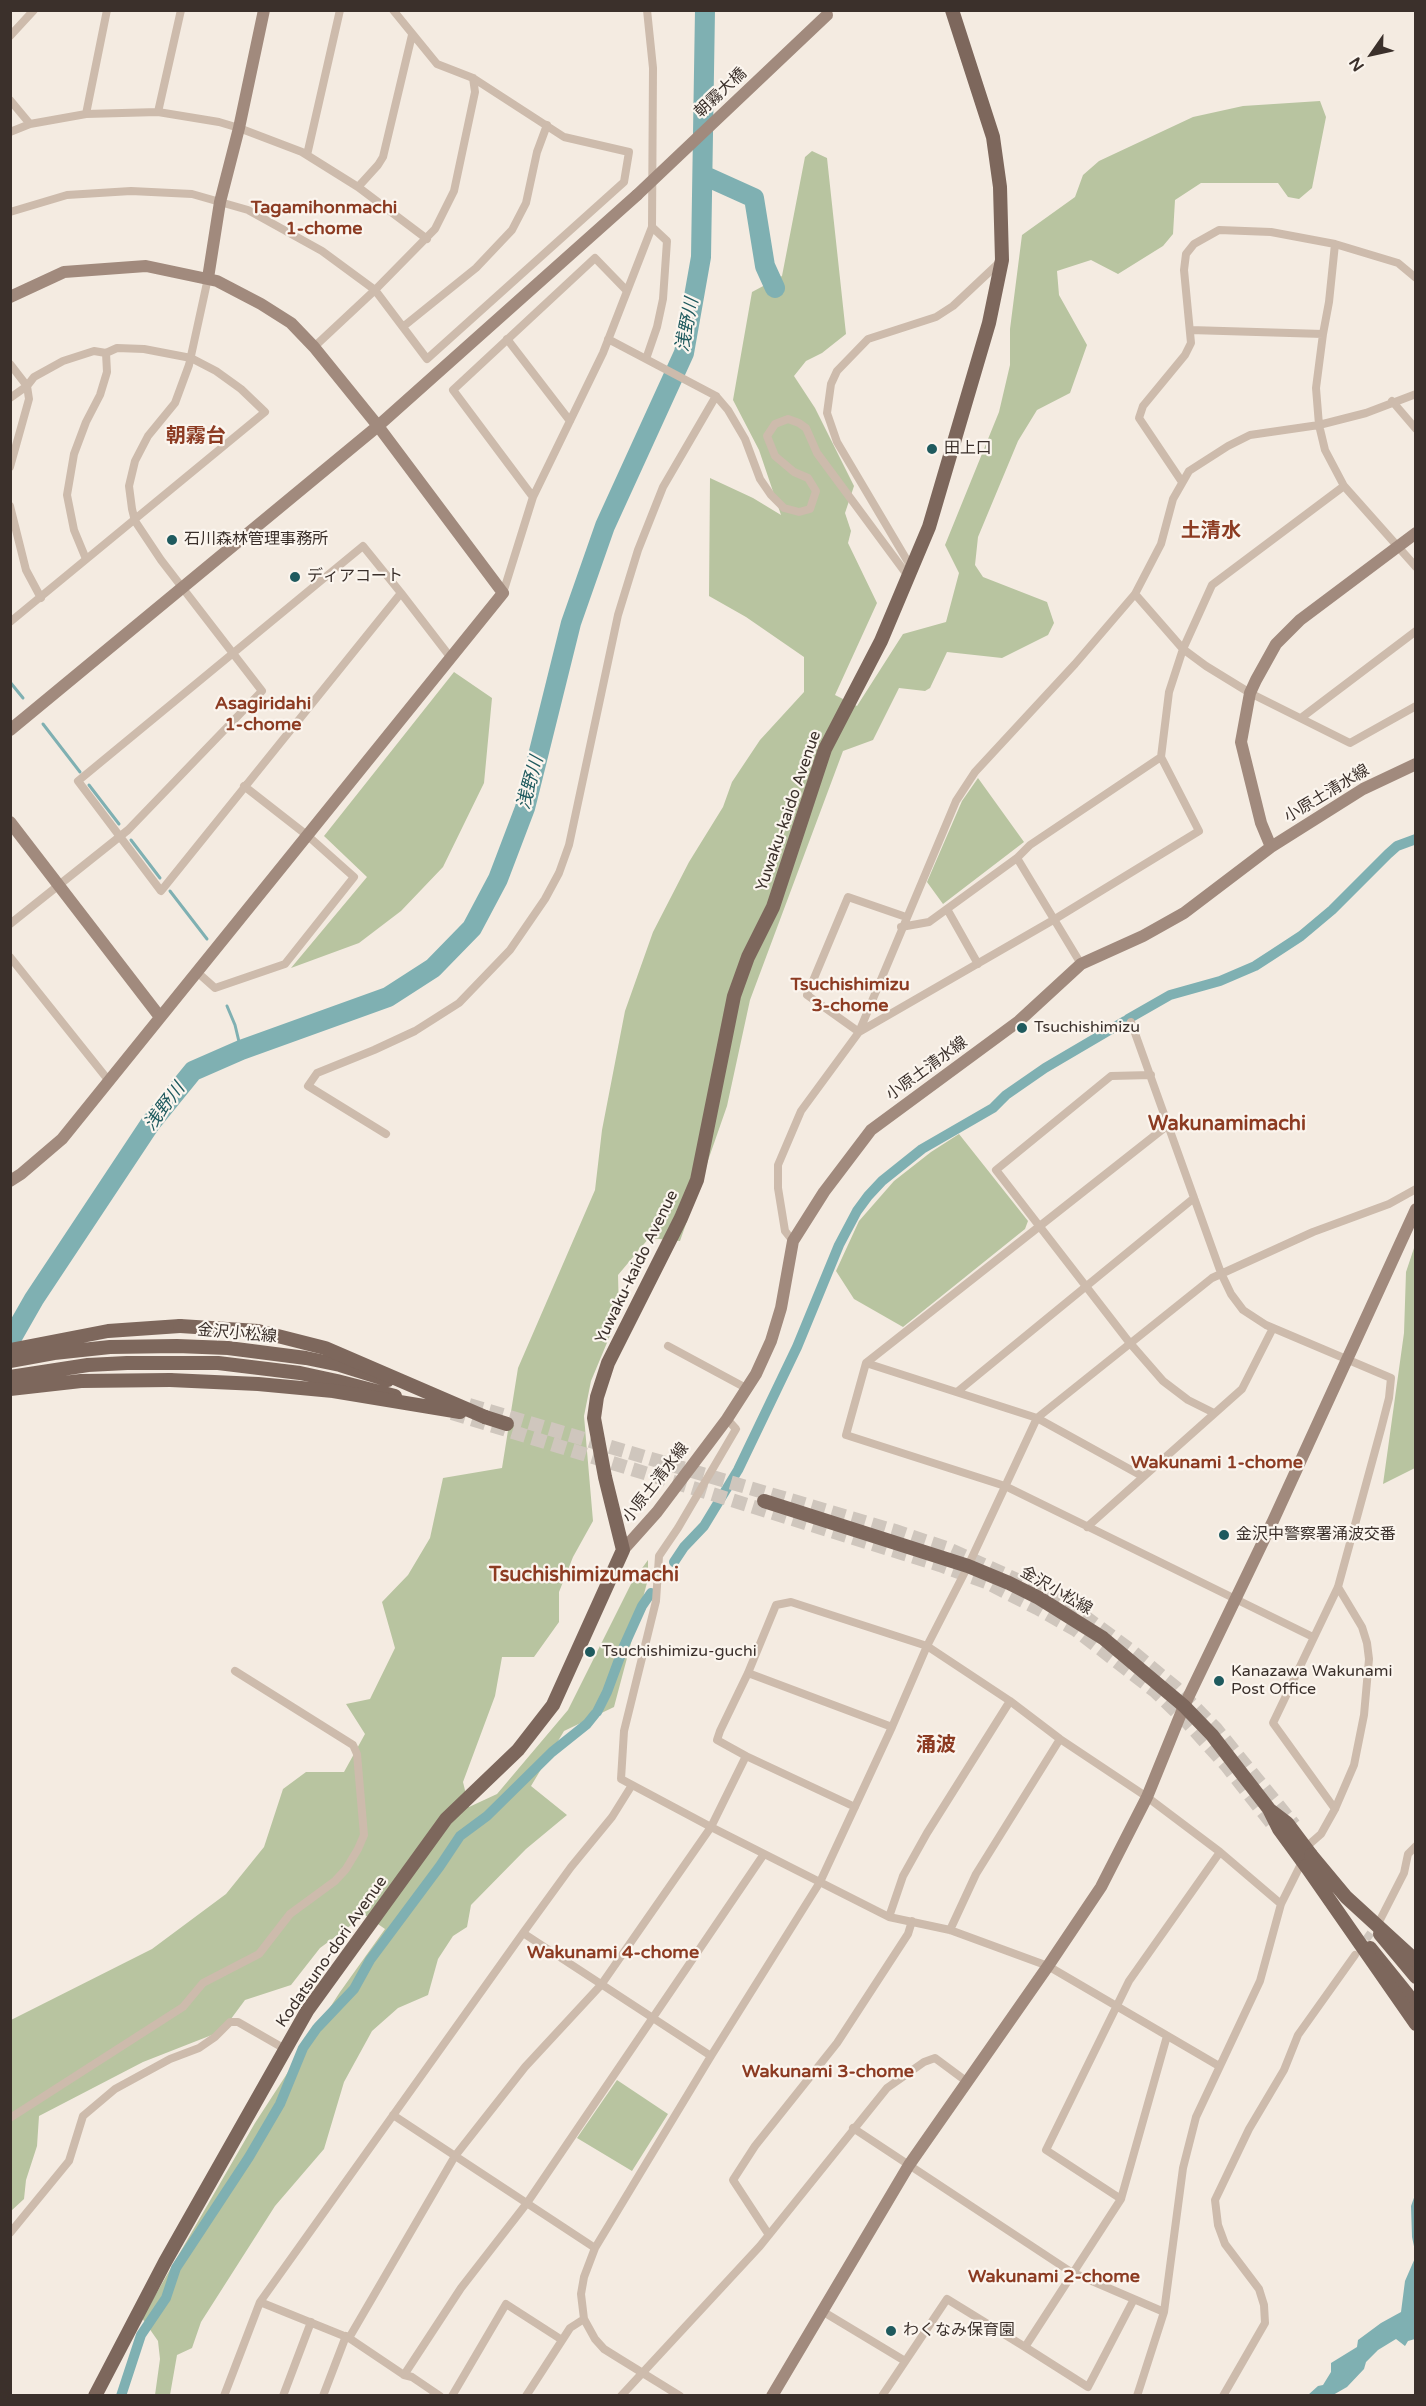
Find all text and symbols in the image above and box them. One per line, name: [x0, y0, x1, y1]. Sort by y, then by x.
north arrow: [1342, 24, 1402, 84]
text: N: [1345, 53, 1369, 75]
street label: 朝霧大橋: [691, 64, 751, 122]
district label: Tagamihonmachi 1-chome: [251, 197, 397, 240]
water label: 浅野川: [672, 296, 704, 354]
district label: 朝霧台: [166, 425, 226, 449]
place label: 田上口: [944, 439, 992, 459]
marker: 田上口: [925, 442, 939, 456]
district label: 土清水: [1181, 520, 1241, 544]
place label: 石川森林管理事務所: [184, 530, 328, 550]
marker: 石川森林管理事務所: [165, 533, 179, 547]
place label: ディアコート: [307, 567, 403, 587]
marker: ディアコート: [288, 570, 302, 584]
district label: Asagiridahi 1-chome: [215, 693, 311, 736]
street label: Yuwaku-kaido Avenue: [753, 728, 825, 894]
water label: 浅野川: [514, 754, 548, 812]
street label: 小原土清水線: [1281, 761, 1373, 827]
district label: Tsuchishimizu 3-chome: [790, 974, 910, 1016]
place label: Tsuchishimizu: [1034, 1018, 1140, 1038]
marker: Tsuchishimizu: [1015, 1021, 1029, 1035]
street label: 小原土清水線: [883, 1033, 971, 1105]
water label: 浅野川: [140, 1079, 190, 1135]
district label: Wakunamimachi: [1148, 1113, 1306, 1137]
street label: Yuwaku-kaido Avenue: [591, 1187, 683, 1347]
street label: 金沢小松線: [196, 1321, 278, 1347]
street label: 小原土清水線: [619, 1439, 693, 1527]
district label: Wakunami 1-chome: [1131, 1452, 1303, 1474]
place label: 金沢中警察署涌波交番: [1236, 1525, 1396, 1545]
marker: 金沢中警察署涌波交番: [1217, 1528, 1231, 1542]
street label: 金沢小松線: [1017, 1563, 1095, 1619]
district label: Tsuchishimizumachi: [489, 1564, 679, 1588]
place label: Tsuchishimizu-guchi: [602, 1642, 757, 1662]
marker: Tsuchishimizu-guchi: [583, 1645, 597, 1659]
place label: Kanazawa Wakunami Post Office: [1231, 1662, 1392, 1700]
marker: Kanazawa Wakunami Post Office: [1212, 1674, 1226, 1688]
district label: 涌波: [916, 1734, 956, 1758]
street label: Kodatsuno-dori Avenue: [272, 1873, 392, 2031]
district label: Wakunami 4-chome: [527, 1942, 699, 1964]
district label: Wakunami 3-chome: [742, 2061, 914, 2083]
district label: Wakunami 2-chome: [968, 2266, 1140, 2288]
place label: わくなみ保育園: [903, 2321, 1015, 2341]
marker: わくなみ保育園: [884, 2324, 898, 2338]

